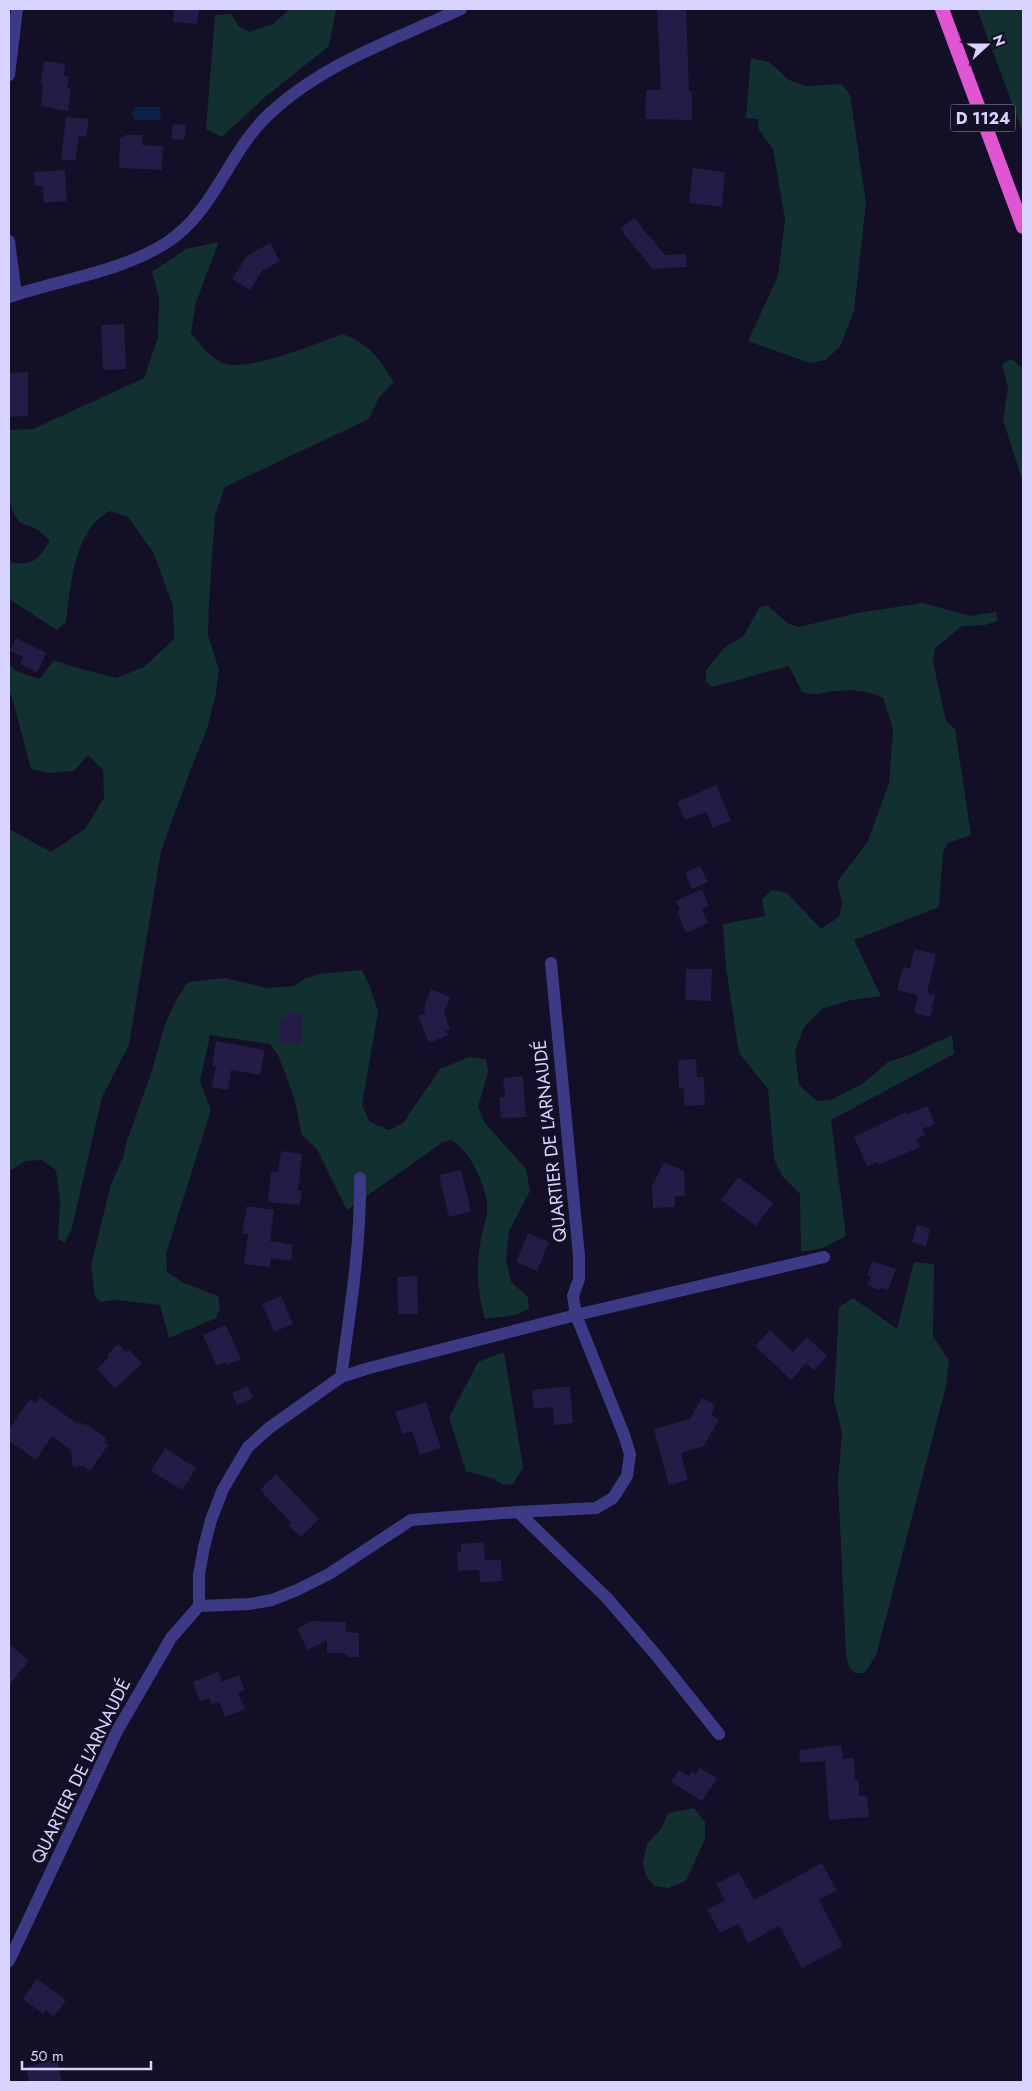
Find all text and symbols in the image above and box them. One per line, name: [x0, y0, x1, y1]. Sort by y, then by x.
north arrow: [962, 20, 1012, 70]
text: N: [988, 32, 1010, 49]
road number: D 1124: [950, 105, 1016, 132]
street label: QUARTIER DE L'ARNAUDÉ: [526, 1039, 574, 1243]
street label: QUARTIER DE L'ARNAUDÉ: [25, 1674, 137, 1868]
scale bar: [22, 2038, 151, 2070]
text: 50 m: [30, 2045, 64, 2067]

